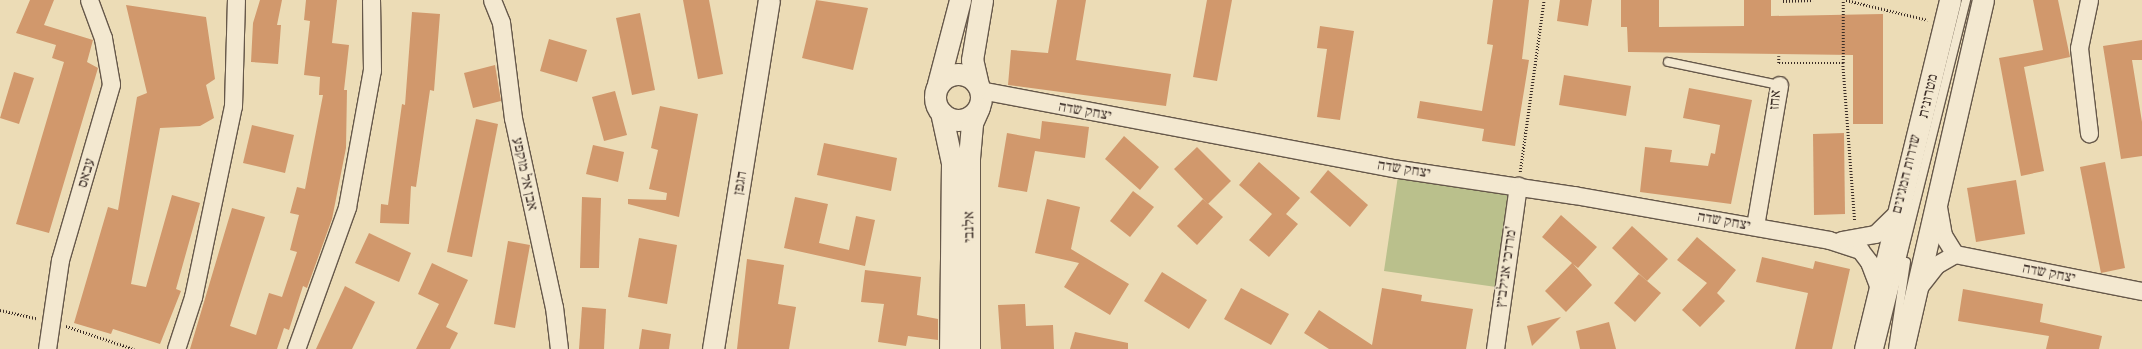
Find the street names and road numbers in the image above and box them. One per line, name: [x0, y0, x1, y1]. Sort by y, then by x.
street label: מטרונית: [1914, 72, 1942, 120]
street label: אחז: [1765, 89, 1785, 111]
street label: יצחק שדה: [1057, 97, 1113, 125]
street label: שדרות המגינים: [1887, 133, 1925, 215]
street label: אבן אל מוקפע: [508, 136, 542, 212]
street label: עבאס: [73, 156, 99, 190]
street label: יצחק שדה: [1376, 156, 1432, 182]
street label: הגפן: [729, 170, 751, 196]
street label: יצחק שדה: [1696, 207, 1752, 235]
street label: אלנבי: [960, 211, 978, 243]
street label: מרדכי אנילביץ': [1491, 225, 1521, 309]
street label: יצחק שדה: [2021, 259, 2077, 287]

